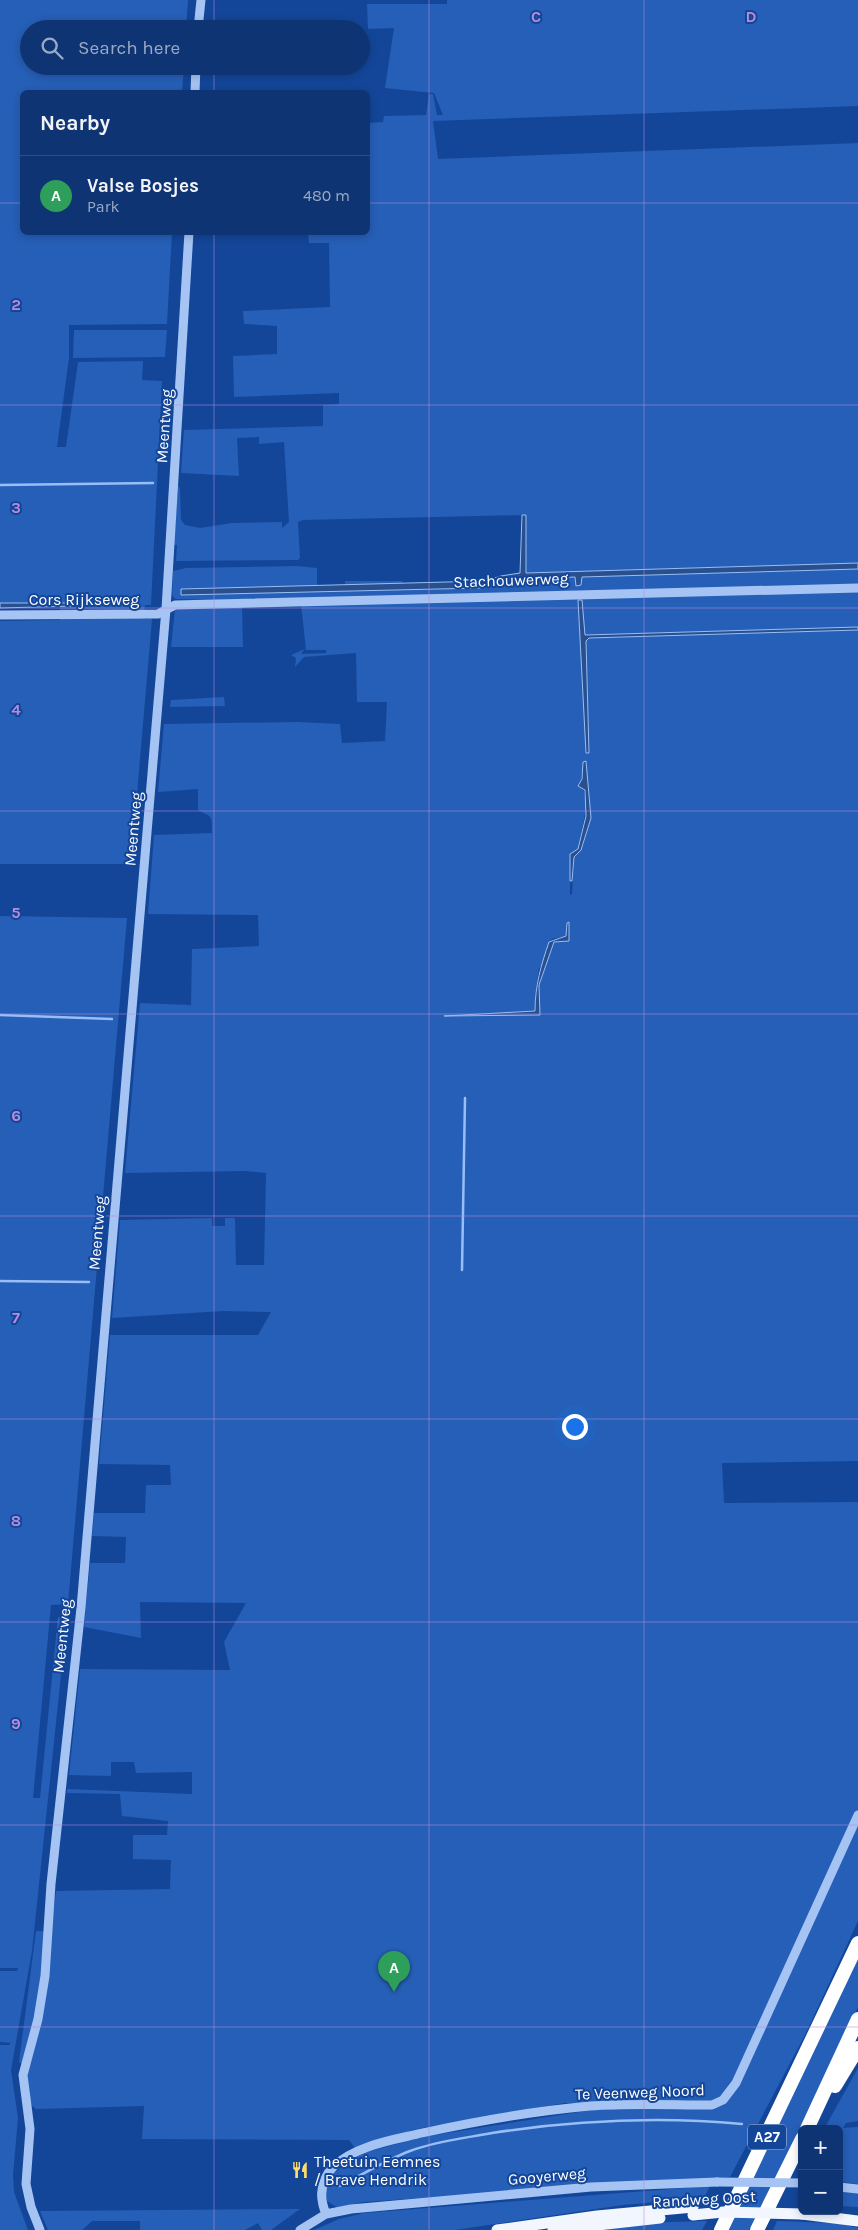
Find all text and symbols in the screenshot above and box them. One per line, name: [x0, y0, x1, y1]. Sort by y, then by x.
text: C: [531, 7, 541, 26]
text: D: [746, 7, 757, 26]
search box: [20, 20, 370, 75]
icon: search: [38, 34, 66, 62]
text: Search here: [78, 37, 180, 59]
text: Nearby: [40, 111, 110, 135]
text: Valse Bosjes: [87, 175, 199, 197]
text: A: [51, 186, 61, 205]
text: 480 m: [303, 186, 350, 205]
text: Park: [87, 197, 119, 216]
text: 2: [11, 295, 21, 314]
street label: Meentweg: [152, 388, 176, 464]
text: 3: [11, 498, 21, 517]
street label: Stachouwerweg: [453, 568, 569, 592]
street label: Cors Rijkseweg: [29, 590, 139, 609]
text: 4: [11, 700, 21, 719]
street label: Meentweg: [120, 791, 146, 867]
text: 5: [11, 903, 21, 922]
text: 6: [11, 1106, 21, 1125]
street label: Meentweg: [84, 1195, 110, 1271]
text: 7: [12, 1308, 20, 1327]
your location: [562, 1414, 588, 1440]
text: 8: [11, 1511, 21, 1530]
street label: Meentweg: [49, 1598, 75, 1674]
text: 9: [11, 1714, 21, 1733]
pin: A: [378, 1951, 410, 1992]
street label: Te Veenweg Noord: [575, 2080, 705, 2104]
road number: A27: [748, 2124, 786, 2150]
map controls: [798, 2125, 843, 2215]
button: +: [798, 2125, 843, 2170]
place label: Theetuin Eemnes / Brave Hendrik: [314, 2152, 440, 2189]
restaurant icon: Theetuin Eemnes / Brave Hendrik: [290, 2160, 310, 2180]
street label: Gooyerweg: [507, 2163, 587, 2189]
button: −: [798, 2170, 843, 2215]
street label: Randweg Oost: [652, 2187, 756, 2211]

